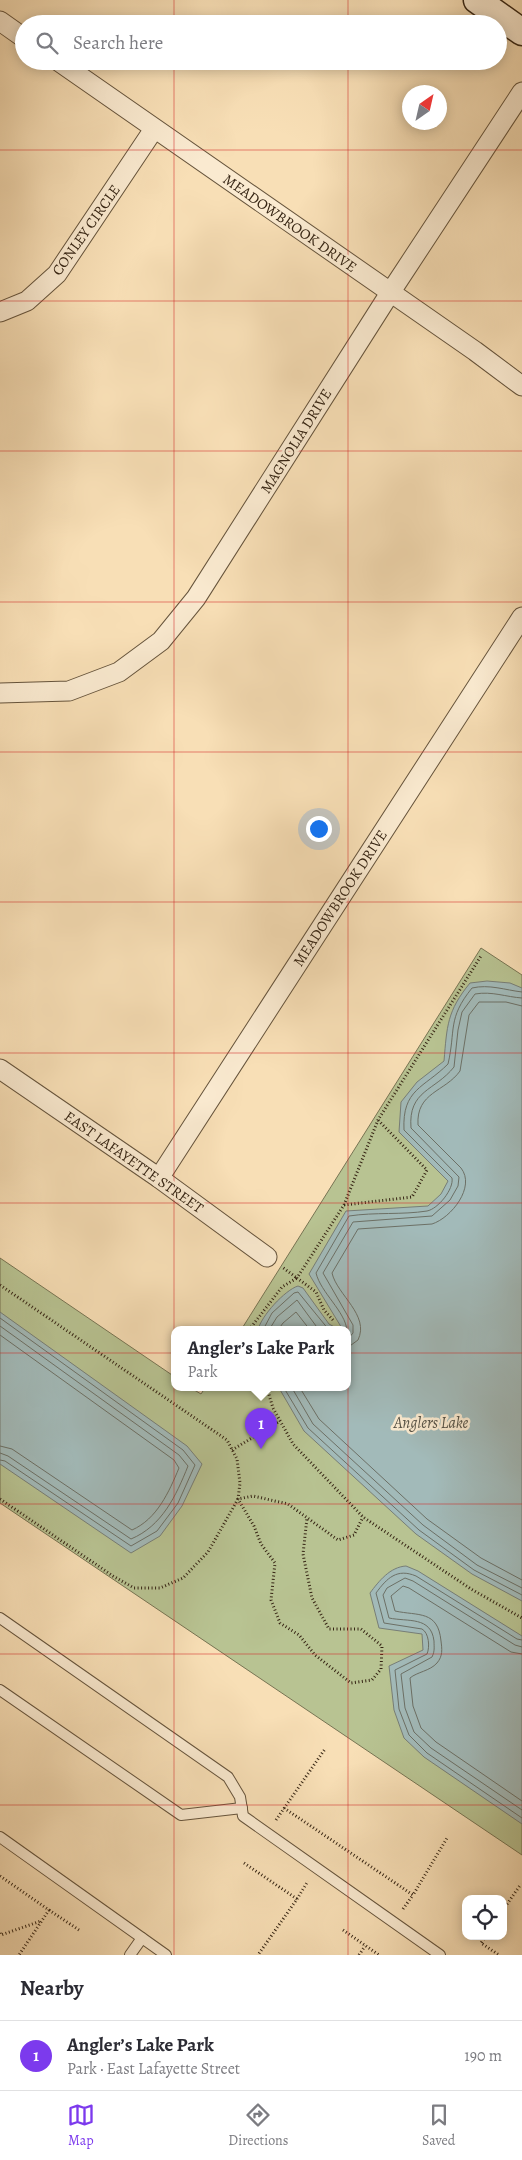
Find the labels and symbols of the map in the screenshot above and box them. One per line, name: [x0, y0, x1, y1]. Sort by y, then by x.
north arrow: [402, 85, 447, 130]
street label: MEADOWBROOK DRIVE: [219, 169, 361, 277]
street label: CONLEY CIRCLE: [47, 181, 125, 279]
street label: MAGNOLIA DRIVE: [256, 385, 336, 497]
your location: [306, 816, 332, 842]
street label: MEADOWBROOK DRIVE: [288, 826, 392, 970]
street label: EAST LAFAYETTE STREET: [60, 1106, 208, 1218]
pin: 1: [245, 1408, 277, 1449]
water label: Anglers Lake: [393, 1412, 469, 1434]

